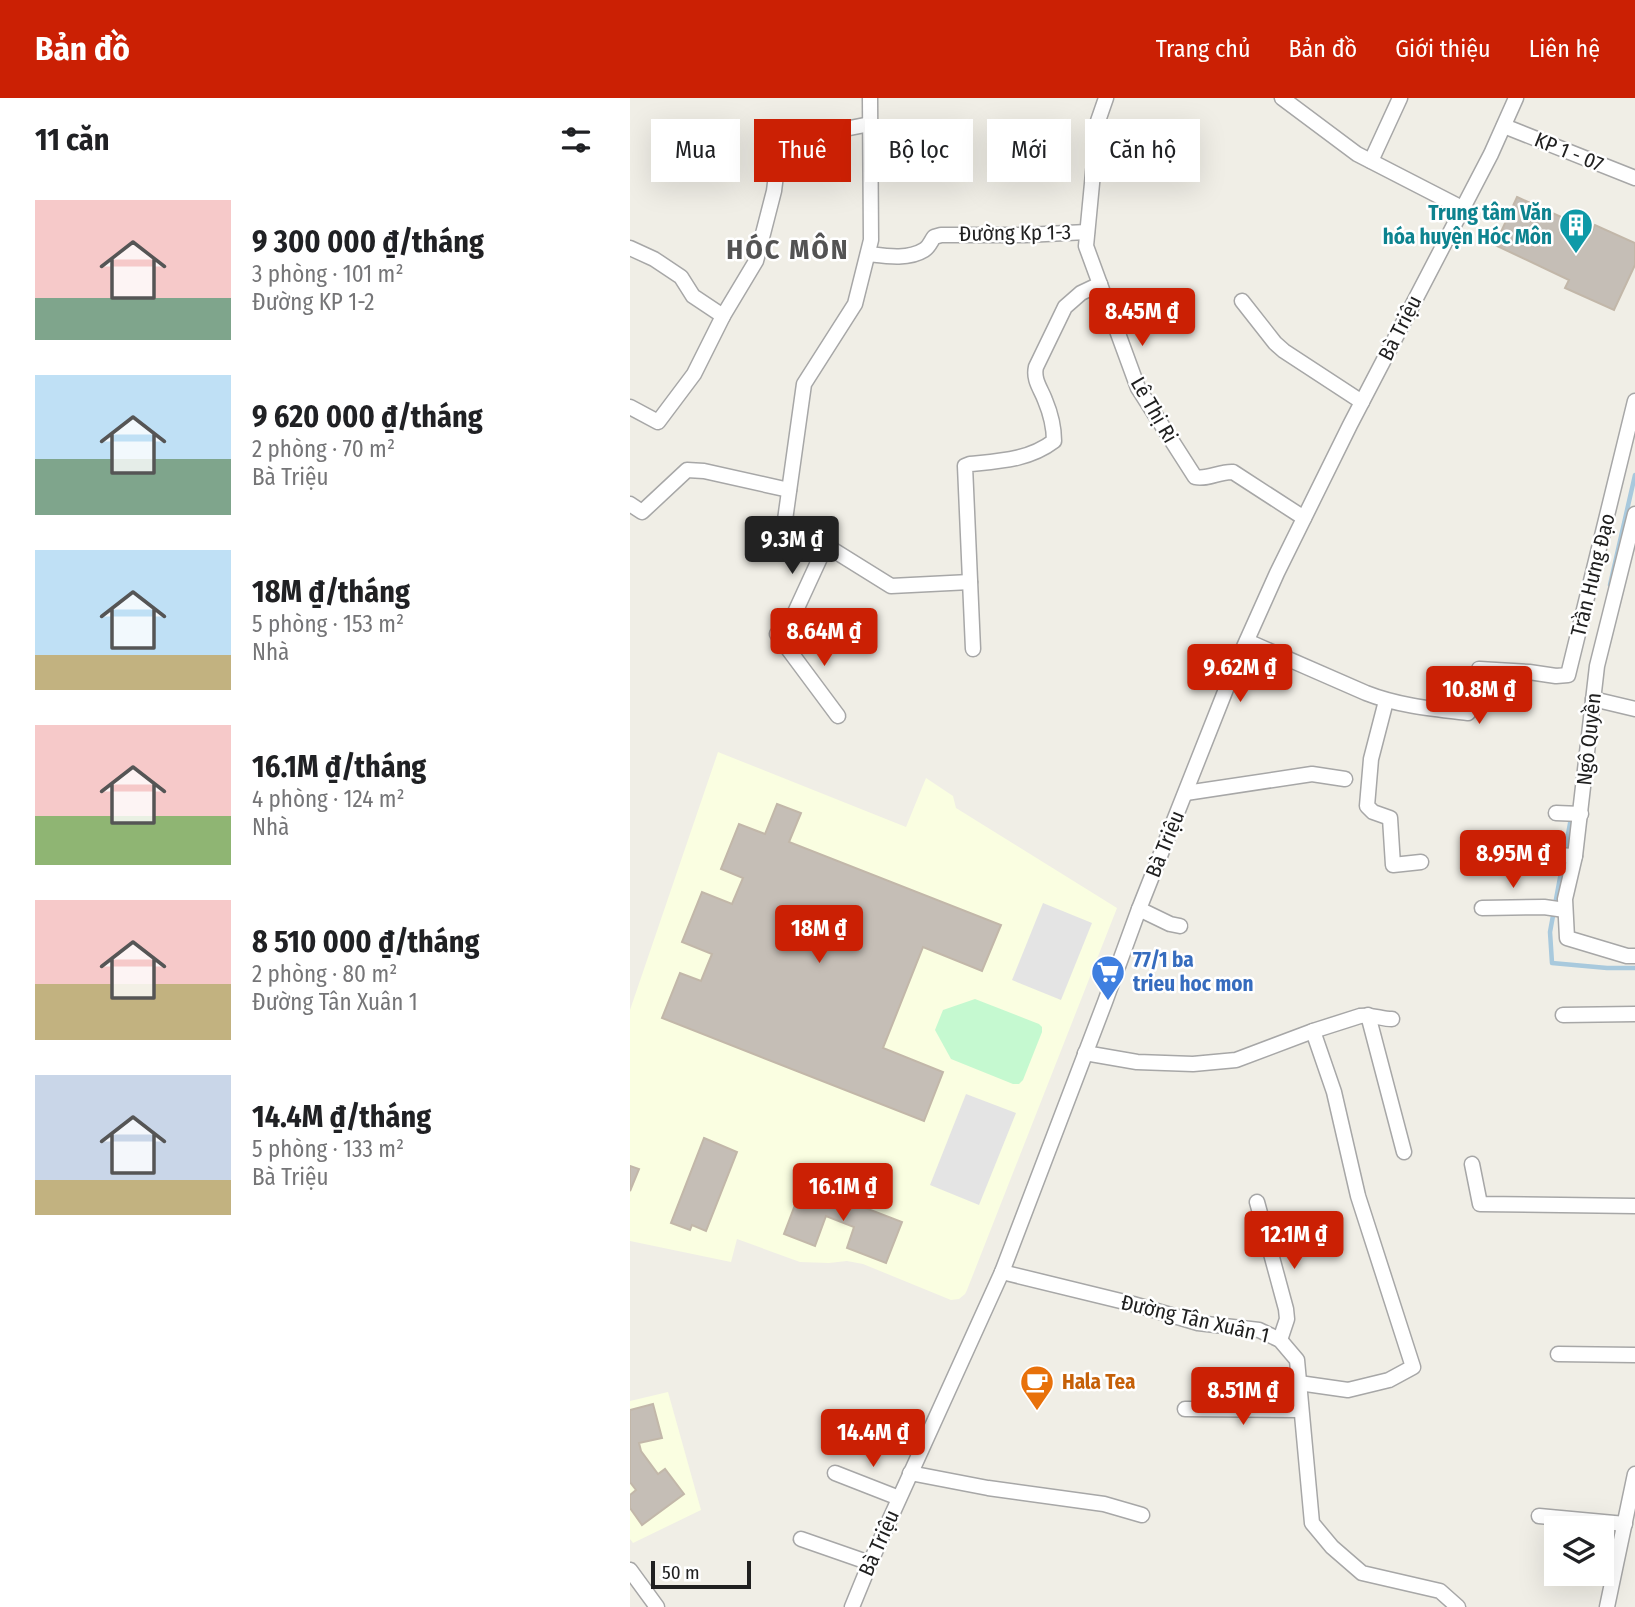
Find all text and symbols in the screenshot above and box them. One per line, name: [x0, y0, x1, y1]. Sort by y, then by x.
text: Bản đồ: [35, 29, 130, 69]
text: Trang chủ: [1156, 35, 1250, 63]
text: Bản đồ: [1288, 35, 1357, 63]
text: Giới thiệu: [1395, 35, 1491, 63]
text: Liên hệ: [1529, 35, 1600, 63]
chip: Mua: [651, 119, 740, 182]
chip: Thuê: [754, 119, 851, 182]
chip: Bộ lọc: [865, 119, 973, 182]
chip: Mới: [987, 119, 1071, 182]
chip: Căn hộ: [1085, 119, 1200, 182]
icon: filters: [557, 121, 595, 159]
text: 11 căn: [35, 122, 110, 158]
street label: KP 1 - 07: [1531, 126, 1607, 178]
place label: Trung tâm Văn hóa huyện Hóc Môn: [1383, 200, 1552, 250]
building icon: Trung tâm Văn hóa huyện Hóc Môn: [1557, 206, 1595, 255]
street label: Đường Kp 1-3: [959, 219, 1071, 247]
text: 9 300 000 ₫/tháng: [252, 224, 484, 260]
icon: home: [91, 228, 175, 312]
district label: HÓC MÔN: [726, 232, 850, 266]
text: 3 phòng · 101 m²: [252, 260, 404, 288]
text: Đường KP 1-2: [252, 288, 374, 316]
pin: 8.45M ₫: [1077, 288, 1207, 348]
street label: Bà Triệu: [1373, 291, 1427, 365]
text: 8.45M ₫: [1105, 297, 1179, 325]
street label: Lê Thị Ri: [1125, 372, 1183, 448]
text: 9 620 000 ₫/tháng: [252, 399, 483, 435]
icon: home: [91, 403, 175, 487]
text: 2 phòng · 70 m²: [252, 435, 395, 463]
text: Bà Triệu: [252, 463, 328, 491]
street label: Trần Hưng Đạo: [1565, 511, 1621, 639]
pin: 9.3M ₫: [735, 517, 849, 576]
text: 9.3M ₫: [761, 525, 823, 553]
text: 18M ₫/tháng: [252, 574, 410, 610]
icon: home: [91, 578, 175, 662]
pin: 8.64M ₫: [759, 608, 889, 668]
text: 5 phòng · 153 m²: [252, 610, 404, 638]
text: 8.64M ₫: [786, 617, 862, 645]
text: Nhà: [252, 638, 289, 666]
pin: 9.62M ₫: [1175, 644, 1305, 704]
text: 9.62M ₫: [1203, 653, 1277, 681]
pin: 10.8M ₫: [1414, 666, 1544, 726]
text: 10.8M ₫: [1442, 675, 1516, 703]
street label: Ngô Quyền: [1571, 691, 1607, 787]
text: 16.1M ₫/tháng: [252, 749, 426, 785]
icon: home: [91, 753, 175, 837]
text: 4 phòng · 124 m²: [252, 785, 405, 813]
street label: Bà Triệu: [1140, 807, 1190, 881]
text: Nhà: [252, 813, 289, 841]
pin: 8.95M ₫: [1448, 830, 1578, 890]
text: 8.95M ₫: [1476, 839, 1550, 867]
pin: 18M ₫: [770, 906, 868, 965]
text: 18M ₫: [791, 914, 847, 942]
text: 8 510 000 ₫/tháng: [252, 924, 479, 960]
icon: home: [91, 928, 175, 1012]
place label: 77/1 ba trieu hoc mon: [1133, 947, 1253, 997]
supermarket icon: 77/1 ba trieu hoc mon: [1089, 953, 1127, 1002]
text: 2 phòng · 80 m²: [252, 960, 397, 988]
text: Đường Tân Xuân 1: [252, 988, 418, 1016]
text: 14.4M ₫/tháng: [252, 1099, 431, 1135]
icon: home: [91, 1103, 175, 1187]
text: 5 phòng · 133 m²: [252, 1135, 404, 1163]
text: Bà Triệu: [252, 1163, 328, 1191]
pin: 16.1M ₫: [778, 1164, 908, 1223]
text: 16.1M ₫: [809, 1172, 877, 1200]
pin: 12.1M ₫: [1229, 1212, 1359, 1271]
text: 12.1M ₫: [1260, 1220, 1328, 1248]
street label: Đường Tân Xuân 1: [1118, 1289, 1272, 1349]
cafe icon: Hala Tea: [1018, 1363, 1056, 1412]
pin: 8.51M ₫: [1178, 1368, 1308, 1427]
place label: Hala Tea: [1062, 1369, 1135, 1395]
text: 8.51M ₫: [1207, 1376, 1279, 1404]
pin: 14.4M ₫: [808, 1410, 938, 1469]
text: 14.4M ₫: [837, 1418, 909, 1446]
street label: Bà Triệu: [853, 1506, 905, 1580]
map controls: [1544, 1516, 1614, 1586]
button: layers: [1544, 1516, 1614, 1586]
scale bar: [651, 1558, 751, 1590]
text: 50 m: [662, 1561, 700, 1584]

